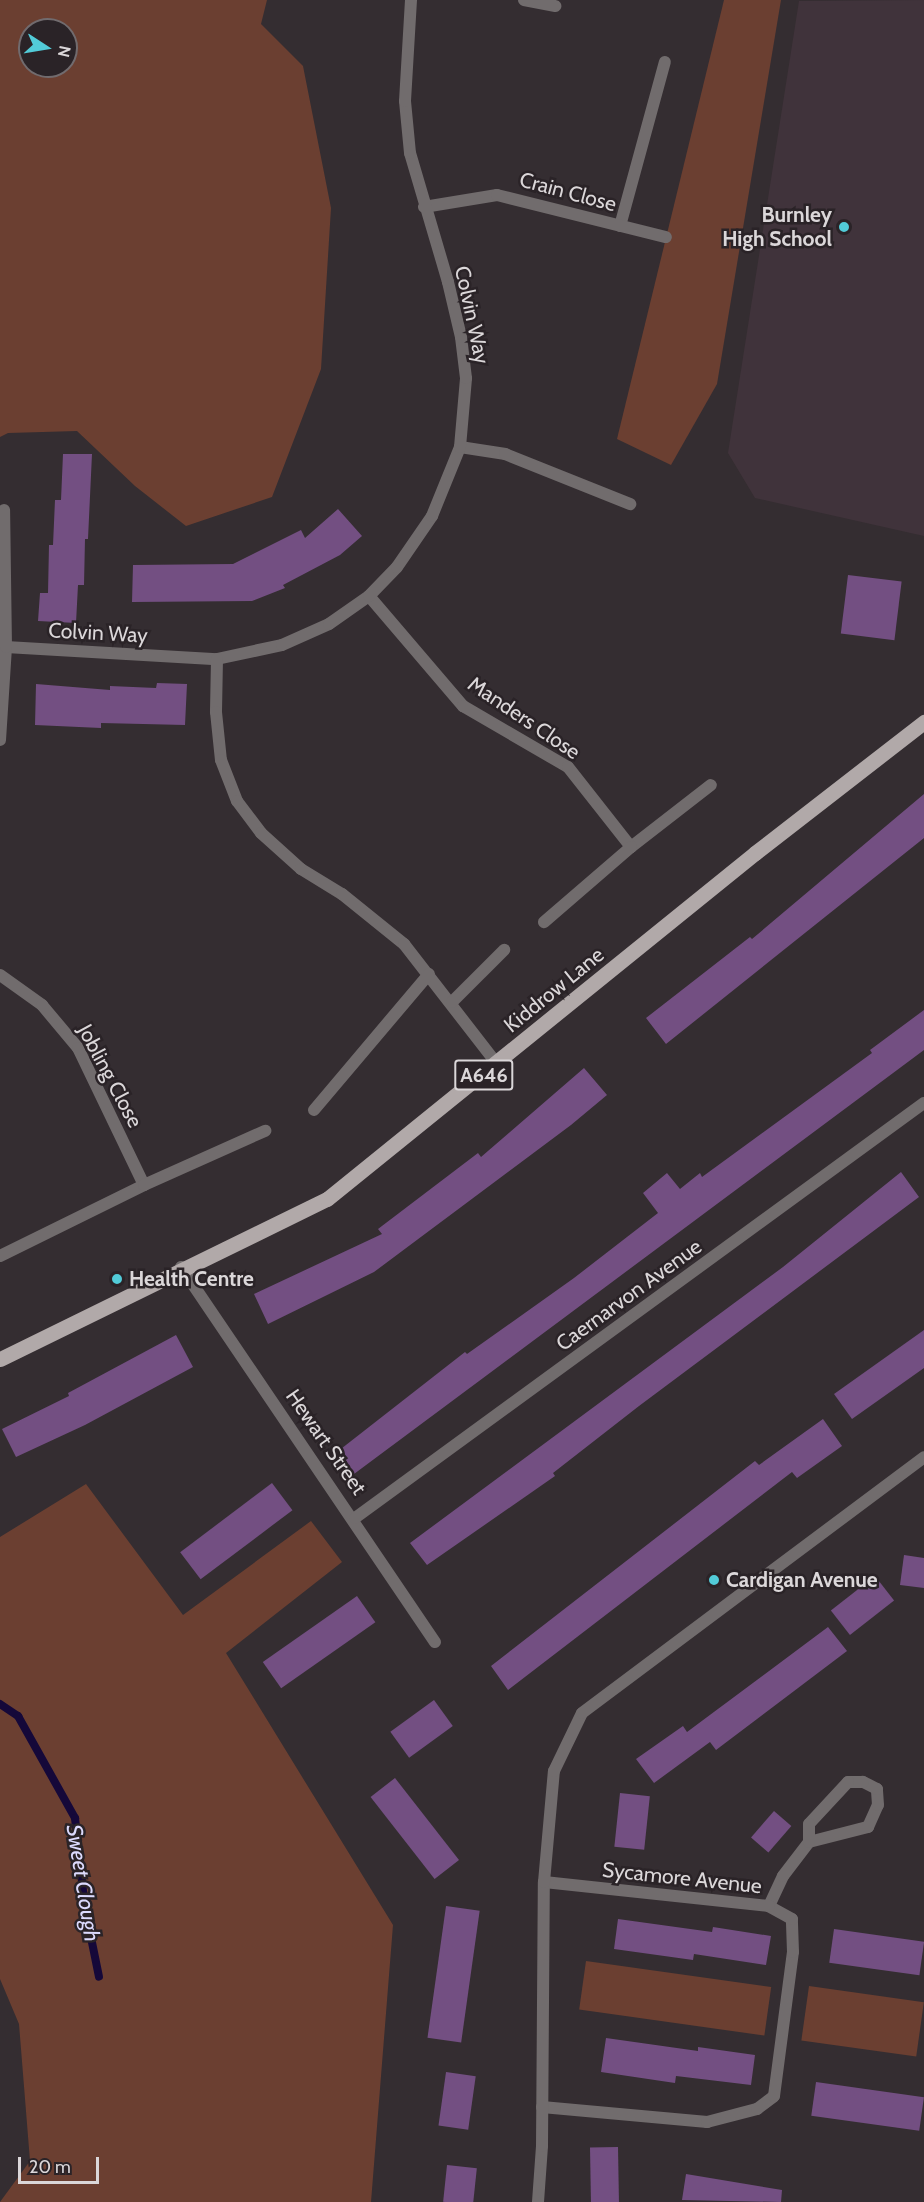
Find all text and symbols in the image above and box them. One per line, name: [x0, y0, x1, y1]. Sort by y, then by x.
north arrow: [18, 18, 78, 78]
text: N: [54, 44, 75, 59]
street label: Crain Close: [517, 167, 619, 217]
place label: Burnley High School: [722, 202, 832, 252]
marker: Burnley High School: [837, 220, 851, 234]
street label: Colvin Way: [449, 264, 495, 366]
street label: Colvin Way: [48, 618, 148, 648]
street label: Manders Close: [463, 671, 585, 765]
street label: Kiddrow Lane: [499, 942, 609, 1038]
street label: Jobling Close: [72, 1020, 148, 1132]
road number: A646: [454, 1058, 514, 1092]
street label: Caernarvon Avenue: [551, 1234, 707, 1356]
place label: Health Centre: [129, 1266, 254, 1292]
marker: Health Centre: [110, 1272, 124, 1286]
street label: Hewart Street: [280, 1384, 372, 1500]
place label: Cardigan Avenue: [726, 1567, 878, 1593]
marker: Cardigan Avenue: [707, 1573, 721, 1587]
water label: Sweet Clough: [61, 1823, 105, 1943]
street label: Sycamore Avenue: [601, 1857, 763, 1899]
scale bar: [21, 2145, 102, 2183]
text: 20 m: [29, 2156, 71, 2178]

